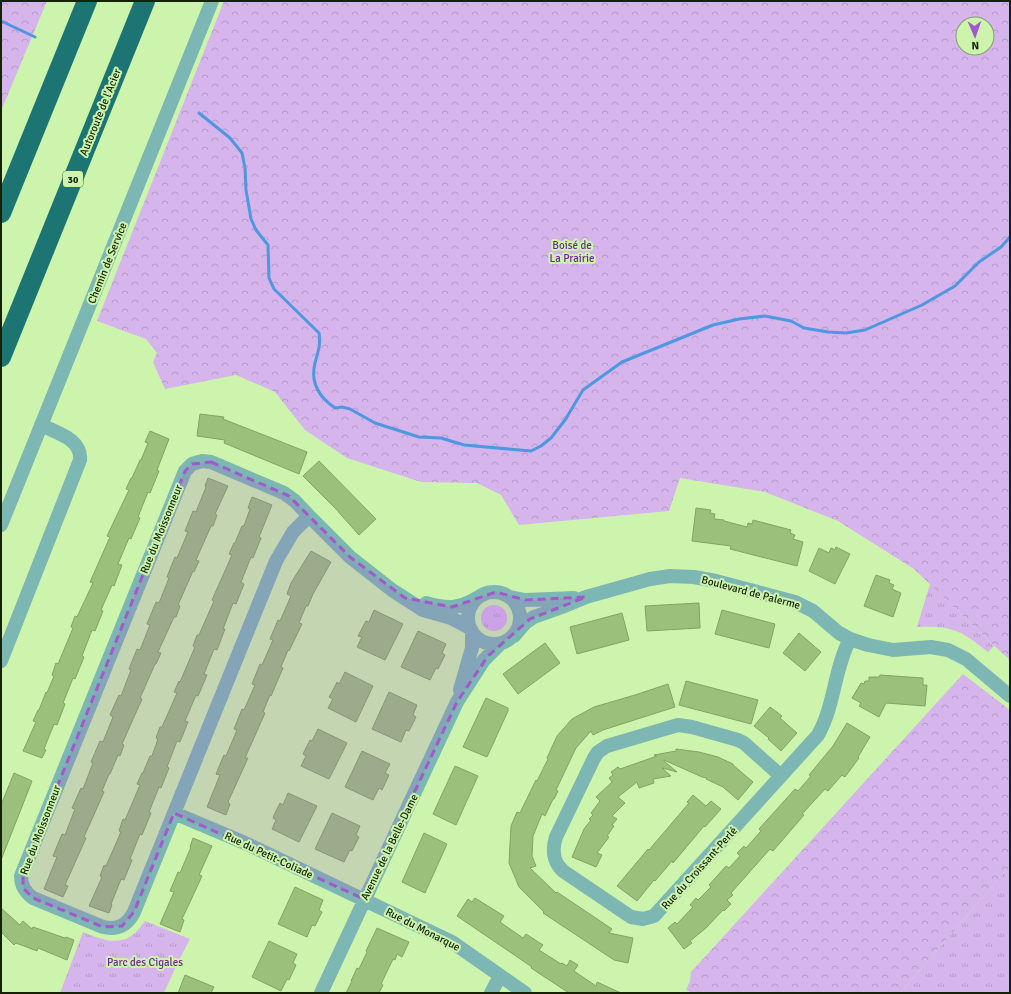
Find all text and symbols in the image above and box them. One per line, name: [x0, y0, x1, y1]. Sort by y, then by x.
north arrow: [955, 16, 995, 56]
text: N: [971, 39, 979, 52]
street label: Autoroute de l'Acier: [77, 67, 124, 158]
road number: 30: [63, 171, 83, 187]
street label: Chemin de Service: [85, 221, 130, 306]
park label: Boisé de La Prairie: [550, 239, 594, 265]
street label: Rue du Moissonneur: [138, 483, 185, 576]
street label: Boulevard de Palerme: [700, 573, 802, 612]
street label: Rue du Moissonneur: [17, 783, 64, 877]
street label: Avenue de la Belle-Dame: [358, 792, 421, 902]
street label: Rue du Croissant-Perlé: [659, 824, 740, 912]
street label: Rue du Petit-Coliade: [223, 829, 315, 882]
street label: Rue du Monarque: [383, 905, 462, 954]
park label: Parc des Cigales: [107, 956, 183, 969]

